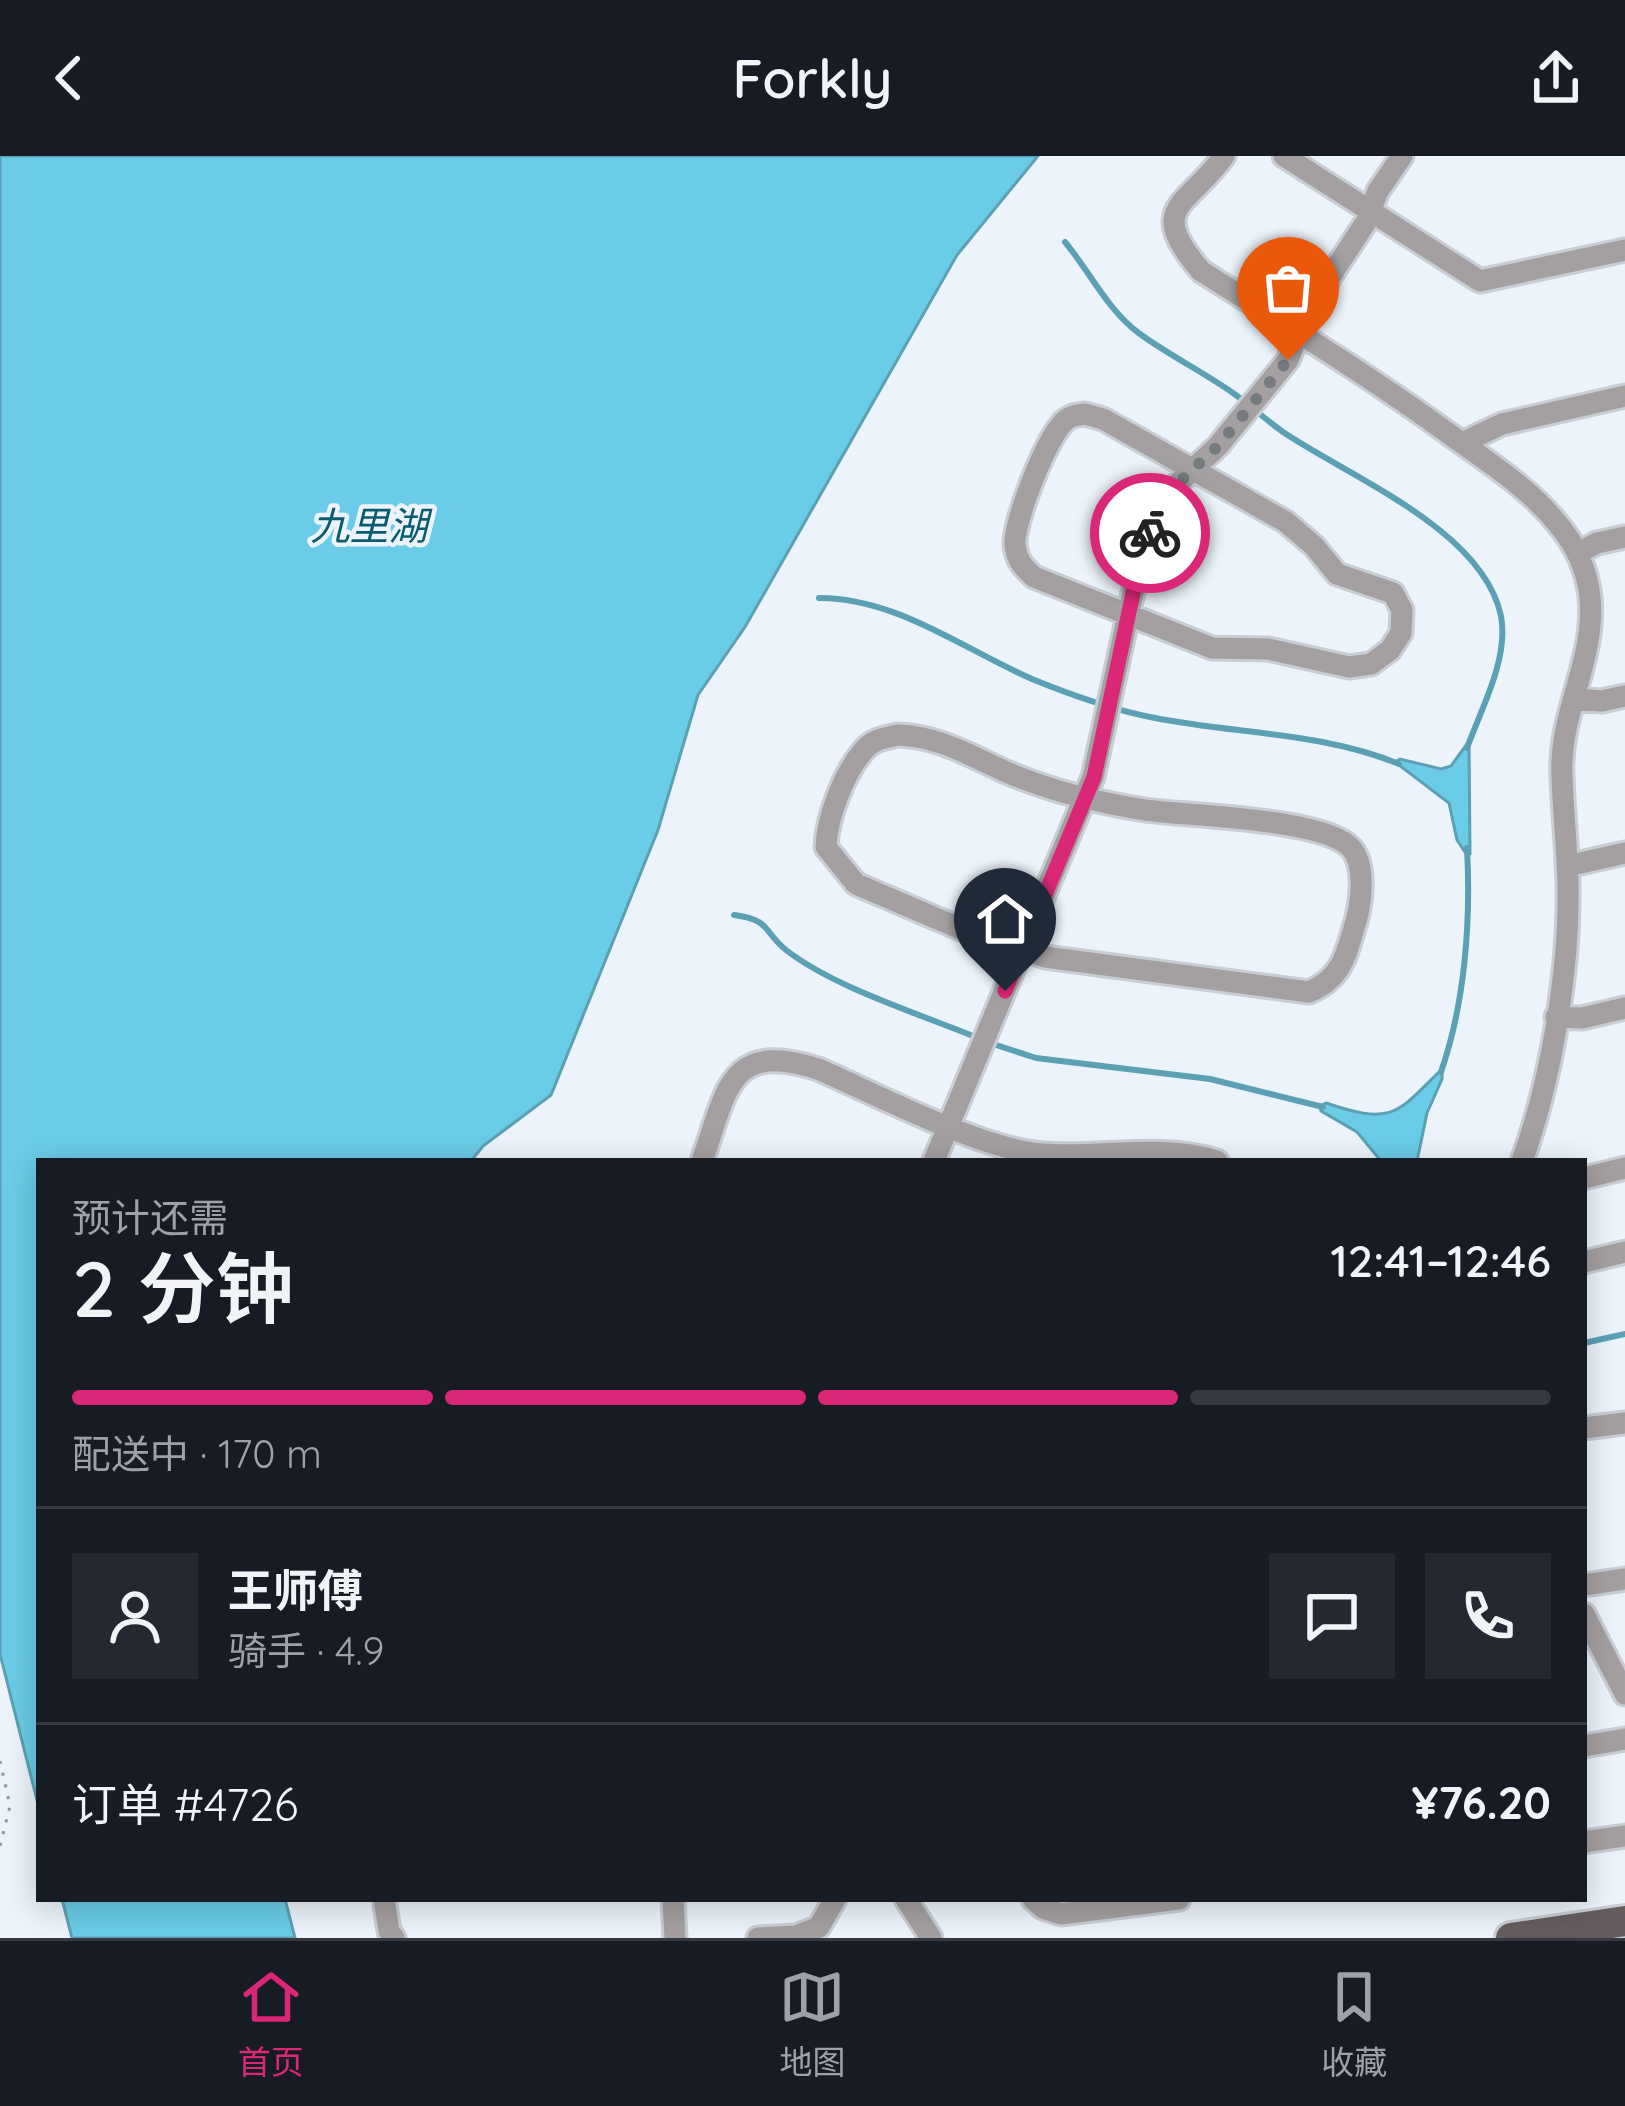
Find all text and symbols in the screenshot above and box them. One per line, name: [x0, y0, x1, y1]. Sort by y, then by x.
text: Forkly: [733, 44, 892, 112]
icon: back: [36, 45, 102, 111]
icon: share: [1523, 45, 1589, 111]
pin: [1237, 237, 1339, 360]
icon: bag: [1255, 255, 1321, 321]
courier: [1090, 473, 1210, 593]
icon: bike: [1117, 500, 1183, 566]
water label: 九里湖: [310, 501, 433, 550]
pin: [954, 868, 1056, 991]
icon: home: [972, 886, 1038, 952]
text: 预计还需: [72, 1193, 228, 1242]
text: 12:41–12:46: [1331, 1232, 1551, 1288]
text: 2 分钟: [72, 1239, 294, 1337]
text: 配送中 · 170 m: [72, 1429, 322, 1478]
button: person: [72, 1553, 198, 1679]
button: chat: [1269, 1553, 1395, 1679]
button: phone: [1425, 1553, 1551, 1679]
text: 王师傅: [228, 1562, 363, 1618]
text: 骑手 · 4.9: [228, 1626, 384, 1675]
text: ¥76.20: [1411, 1774, 1551, 1830]
text: 订单 #4726: [72, 1776, 298, 1832]
tab: 首页: [238, 1964, 304, 2084]
tab: 地图: [779, 1964, 845, 2084]
tab: 收藏: [1321, 1964, 1387, 2084]

